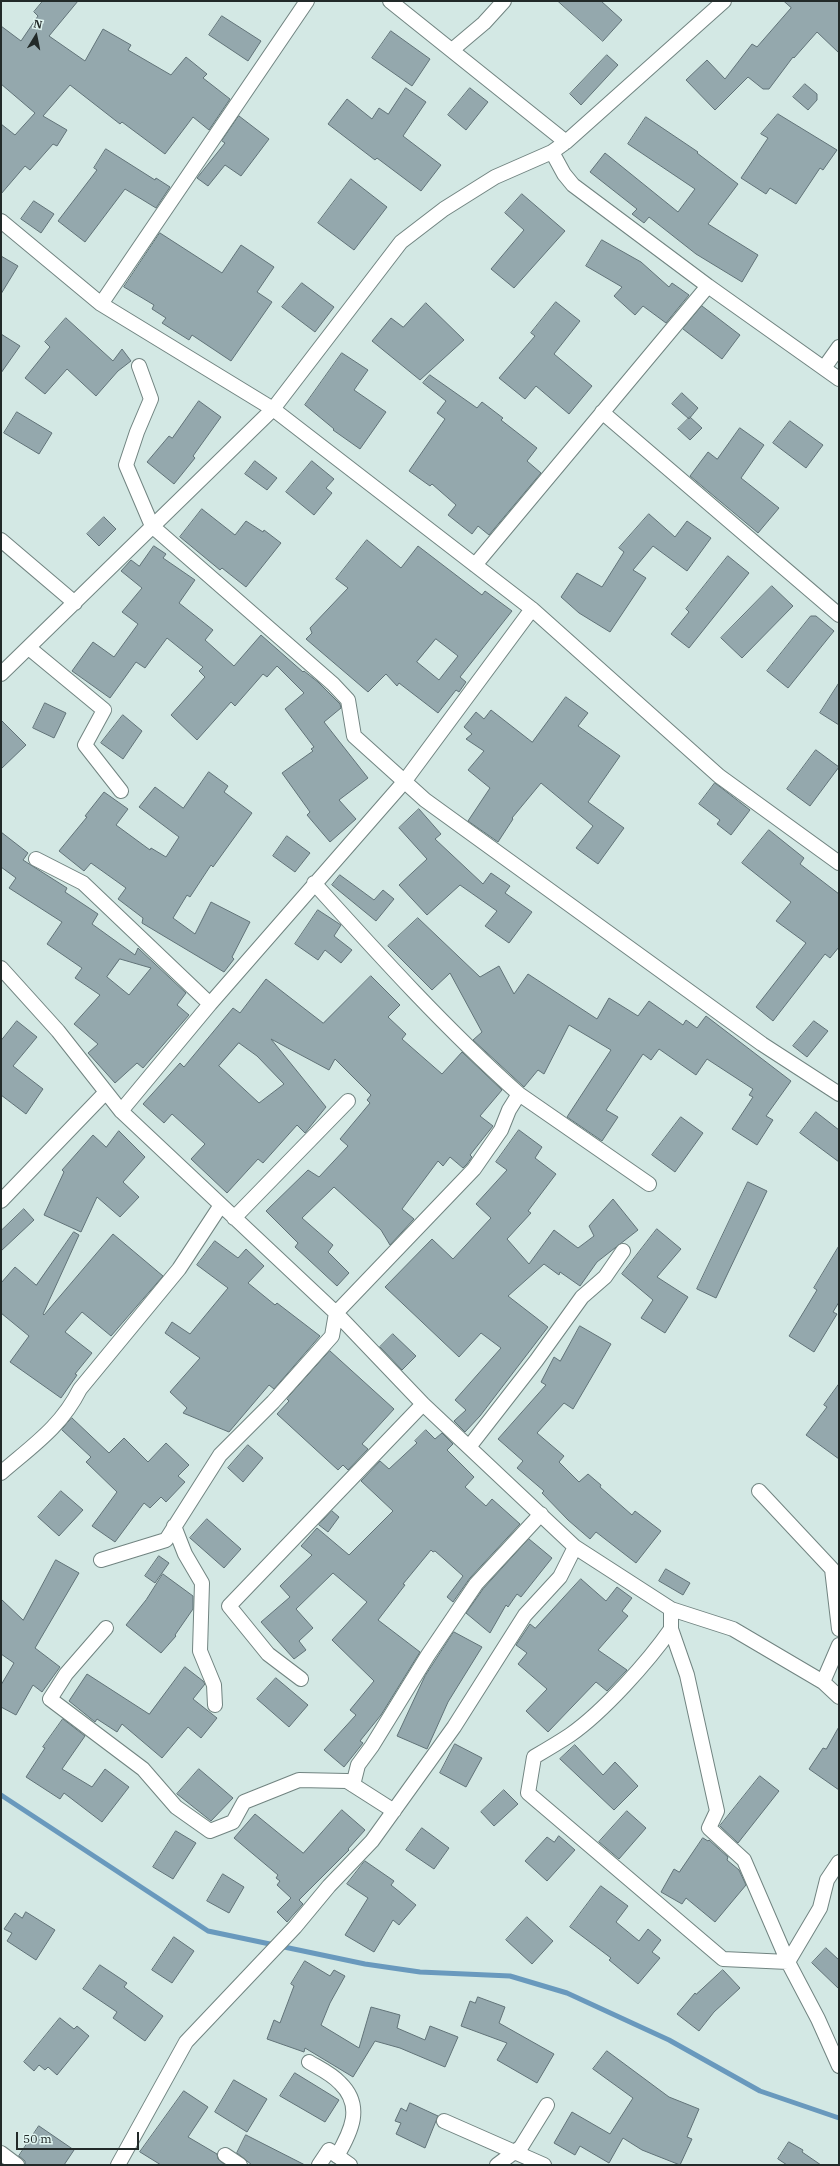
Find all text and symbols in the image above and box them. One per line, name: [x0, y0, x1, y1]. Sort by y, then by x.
north arrow: [16, 16, 56, 56]
text: N: [33, 17, 44, 32]
scale bar: [18, 2124, 141, 2150]
text: 50 m: [23, 2131, 52, 2146]

